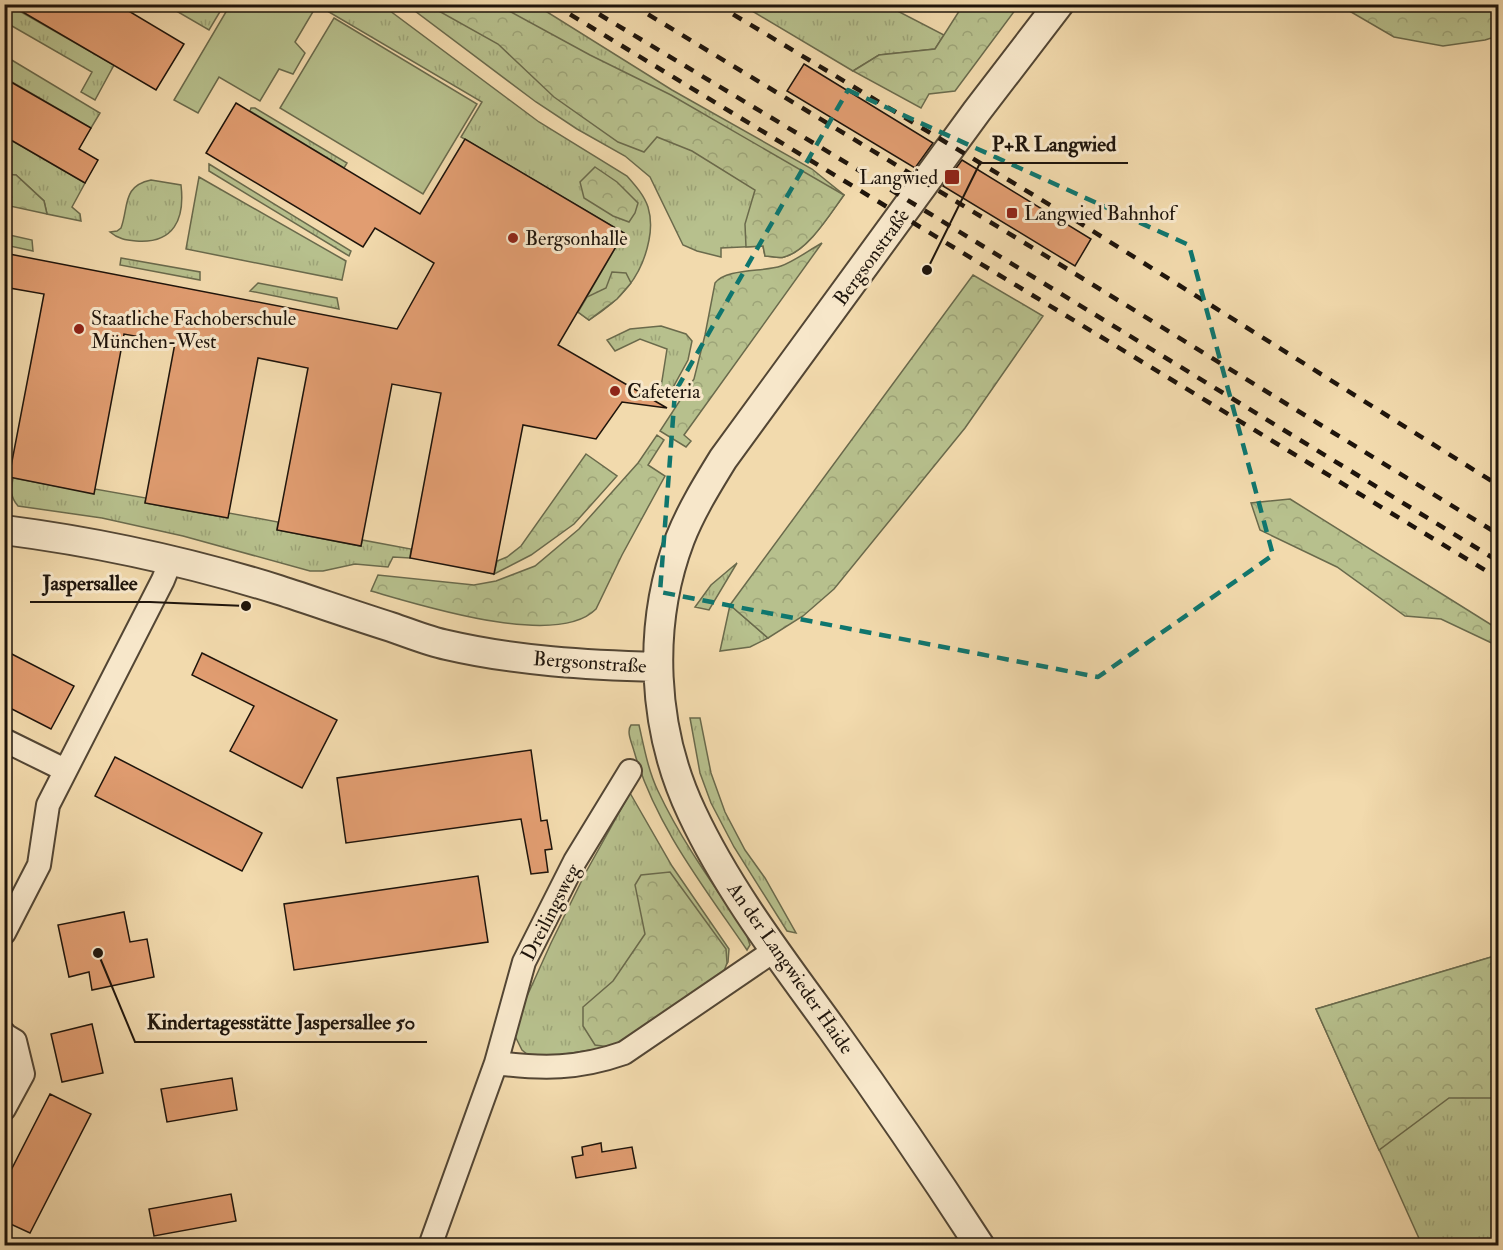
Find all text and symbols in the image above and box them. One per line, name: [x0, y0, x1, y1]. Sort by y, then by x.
callout: P+R Langwied: [980, 124, 1128, 163]
text: P+R Langwied: [992, 131, 1117, 158]
place label: Langwied: [859, 165, 938, 190]
marker: Langwied: [943, 168, 961, 186]
place label: Langwied Bahnhof: [1024, 201, 1179, 226]
street label: Bergsonstraße: [828, 204, 915, 311]
marker: Langwied Bahnhof: [1005, 206, 1019, 220]
place label: Bergsonhalle: [525, 226, 628, 251]
marker: Bergsonhalle: [506, 231, 520, 245]
place label: Staatliche Fachoberschule München-West: [91, 306, 296, 354]
marker: Staatliche Fachoberschule München-West: [72, 322, 86, 336]
place label: Cafeteria: [627, 379, 701, 404]
marker: Cafeteria: [608, 384, 622, 398]
callout: Jaspersallee: [30, 563, 150, 602]
text: Jaspersallee: [41, 570, 138, 597]
street label: Bergsonstraße: [532, 646, 648, 679]
street label: Dreilingsweg: [515, 859, 586, 965]
street label: An der Langwieder Haide: [721, 877, 859, 1059]
callout: Kindertagesstätte Jaspersallee 50: [135, 1003, 427, 1042]
text: Kindertagesstätte Jaspersallee 50: [147, 1009, 416, 1036]

